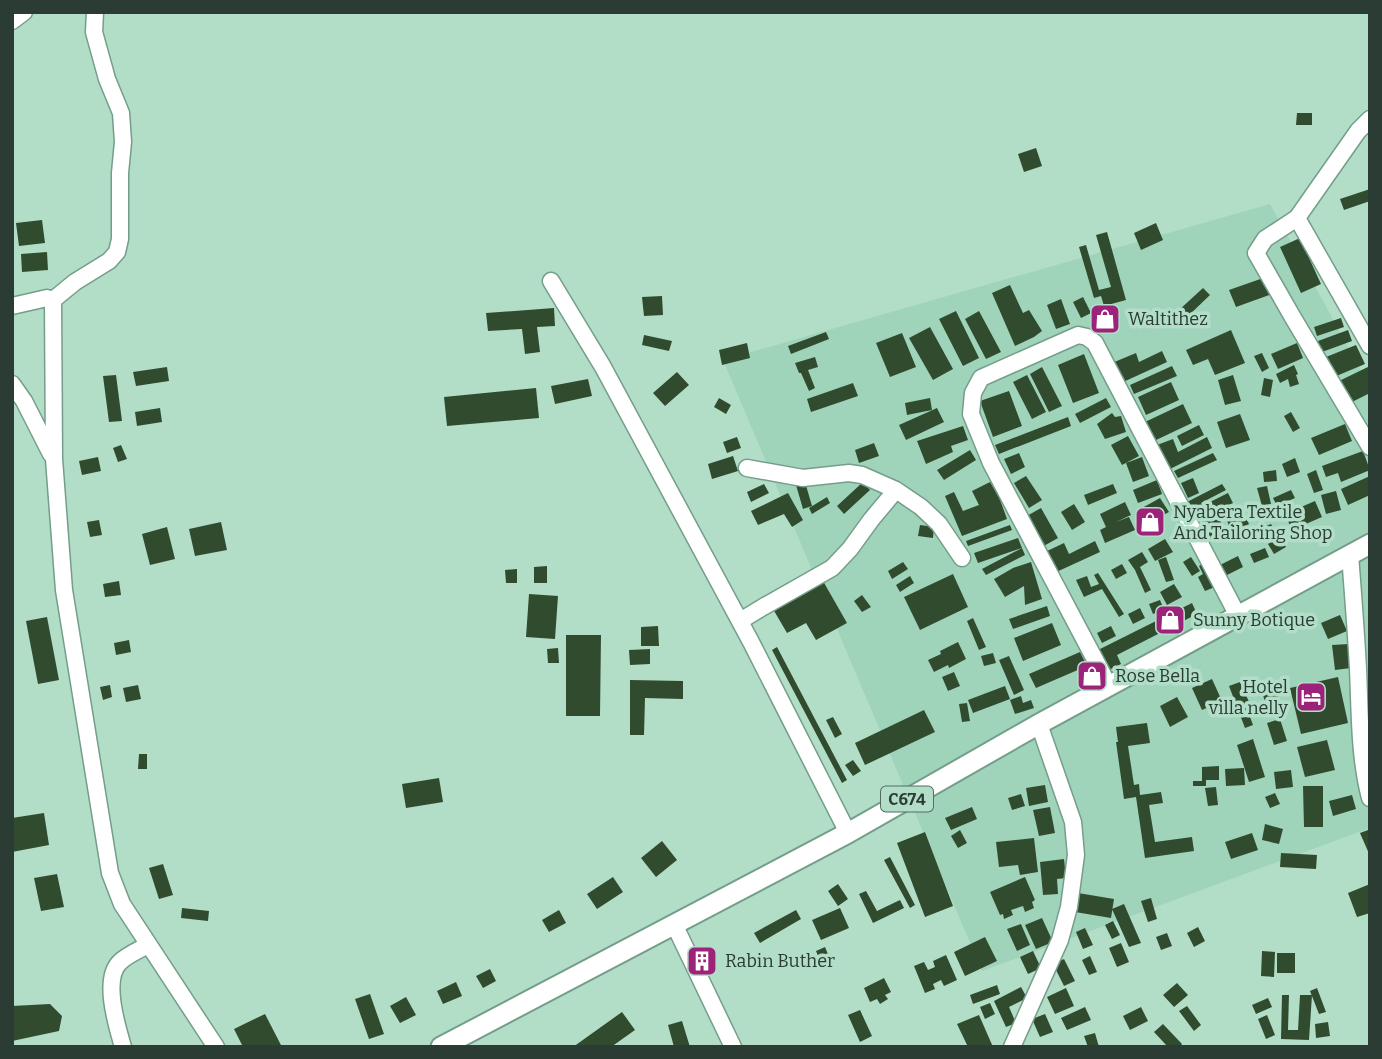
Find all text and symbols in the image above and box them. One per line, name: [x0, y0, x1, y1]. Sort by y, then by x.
shop icon: Waltithez: [1088, 302, 1122, 336]
place label: Waltithez: [1128, 308, 1208, 330]
place label: Nyabera Textile And Tailoring Shop: [1173, 501, 1333, 544]
shop icon: Nyabera Textile And Tailoring Shop: [1133, 505, 1167, 539]
shop icon: Sunny Botique: [1153, 603, 1187, 637]
place label: Sunny Botique: [1193, 609, 1315, 631]
shop icon: Rose Bella: [1075, 659, 1109, 693]
place label: Rose Bella: [1115, 665, 1200, 687]
place label: Hotel villa nelly: [1208, 676, 1288, 719]
hotel icon: Hotel villa nelly: [1294, 680, 1328, 714]
road number: C674: [881, 786, 933, 812]
building icon: Rabin Buther: [685, 944, 719, 978]
place label: Rabin Buther: [725, 950, 835, 972]

